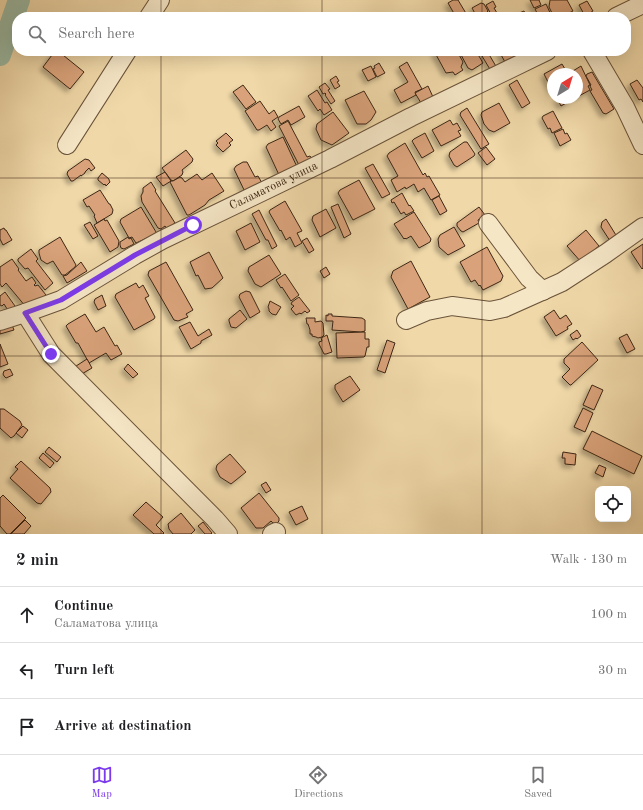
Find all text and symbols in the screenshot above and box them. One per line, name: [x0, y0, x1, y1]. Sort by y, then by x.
search box: [12, 12, 631, 56]
icon: search: [26, 23, 48, 45]
text: Search here: [58, 27, 135, 42]
north arrow: [547, 68, 583, 104]
street label: Саламатова улица: [228, 160, 320, 212]
route start: [184, 216, 202, 234]
route end: [42, 345, 60, 363]
map controls: [595, 486, 631, 522]
button: locate: [595, 486, 631, 522]
text: 2 min: [16, 552, 59, 569]
text: Walk · 130 m: [550, 553, 627, 566]
text: Continue: [54, 599, 113, 614]
icon: ahead: [16, 604, 38, 626]
text: 100 m: [590, 608, 627, 621]
text: Саламатова улица: [54, 617, 158, 630]
icon: left: [16, 660, 38, 682]
text: Turn left: [54, 663, 114, 678]
text: 30 m: [598, 664, 627, 677]
icon: arrive: [16, 716, 38, 738]
text: Arrive at destination: [54, 719, 192, 734]
tab: Map: [91, 764, 113, 802]
tab: Directions: [294, 764, 343, 802]
tab: Saved: [524, 764, 552, 802]

